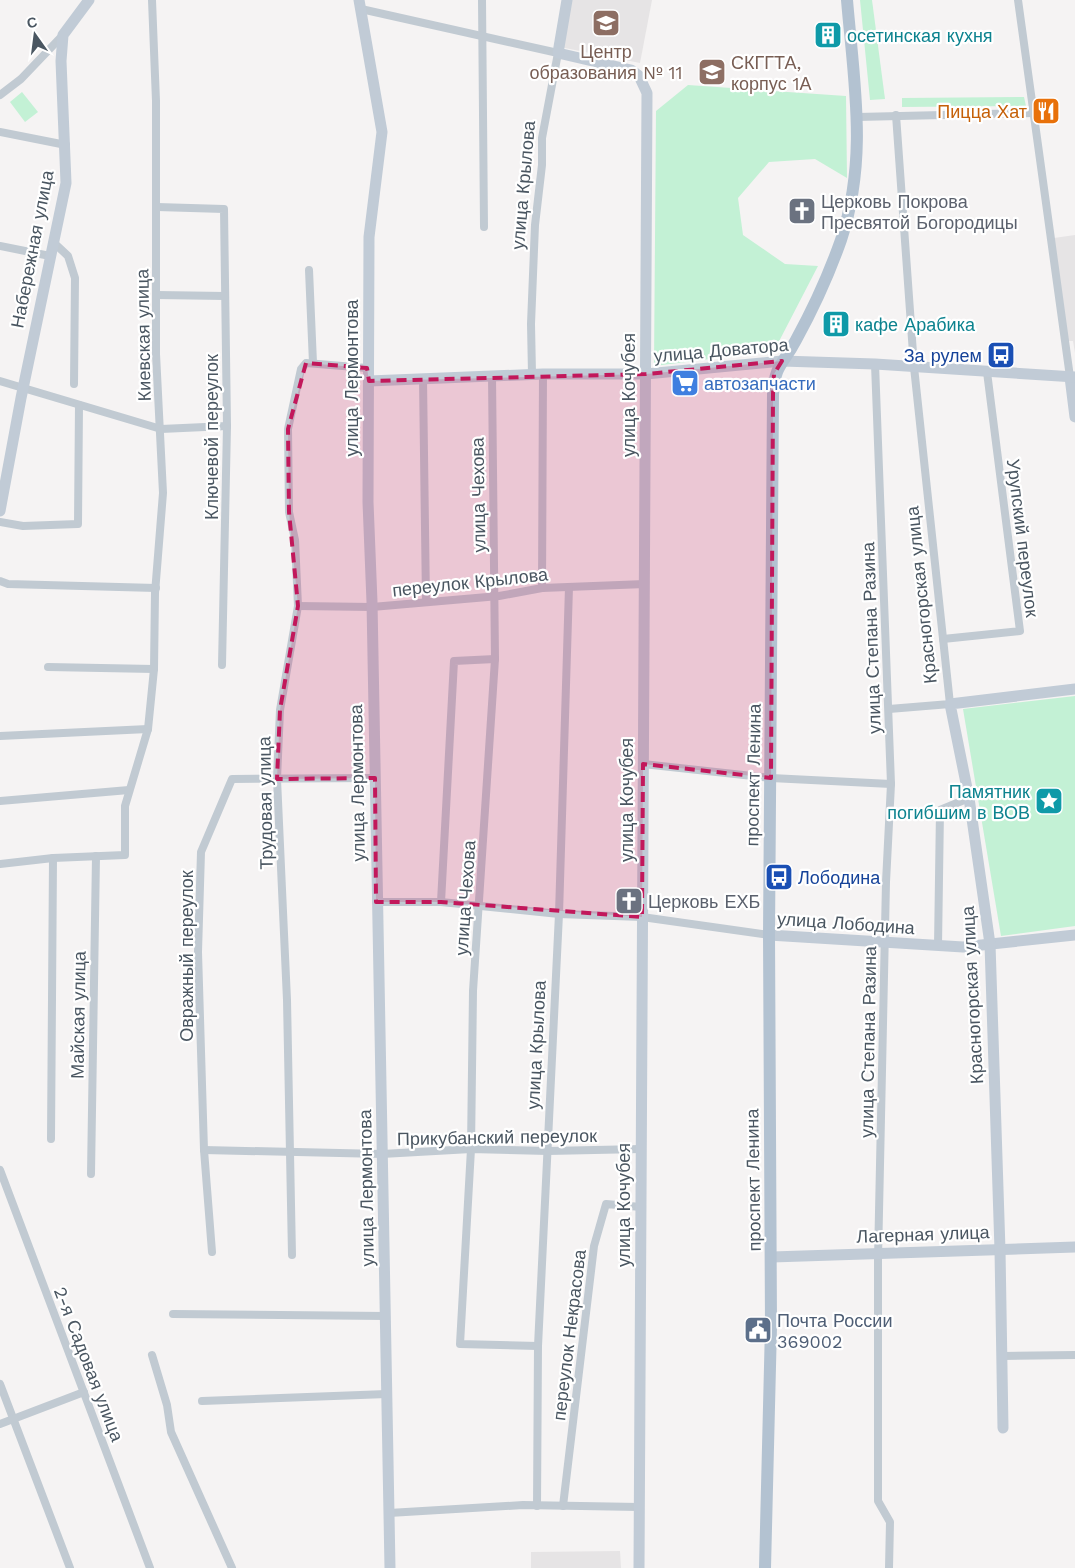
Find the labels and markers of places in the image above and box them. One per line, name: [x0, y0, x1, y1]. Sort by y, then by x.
school or university icon: Центр образования № 11: [591, 8, 621, 38]
building icon: осетинская кухня: [813, 20, 843, 50]
place label: осетинская кухня: [847, 25, 993, 46]
place label: Центр образования № 11: [530, 41, 682, 83]
place label: СКГГТА, корпус 1А: [731, 52, 811, 94]
school or university icon: СКГГТА, корпус 1А: [697, 57, 727, 87]
restaurant icon: Пицца Хат: [1031, 96, 1061, 126]
place label: Пицца Хат: [937, 101, 1027, 122]
place label: Церковь Покрова Пресвятой Богородицы: [821, 191, 1018, 233]
church icon: Церковь Покрова Пресвятой Богородицы: [787, 196, 817, 226]
building icon: кафе Арабика: [821, 309, 851, 339]
place label: кафе Арабика: [855, 314, 976, 335]
bus stop icon: За рулем: [986, 340, 1016, 370]
place label: За рулем: [904, 345, 982, 366]
supermarket icon: автозапчасти: [670, 368, 700, 398]
place label: автозапчасти: [704, 373, 816, 394]
place label: Памятник погибшим в ВОВ: [887, 781, 1030, 823]
place icon: Памятник погибшим в ВОВ: [1034, 786, 1064, 816]
bus stop icon: Лободина: [764, 862, 794, 892]
place label: Лободина: [798, 867, 881, 888]
church icon: Церковь ЕХБ: [614, 886, 644, 916]
place label: Церковь ЕХБ: [648, 891, 760, 912]
place label: Почта России 369002: [777, 1310, 892, 1352]
public building icon: Почта России 369002: [743, 1315, 773, 1345]

